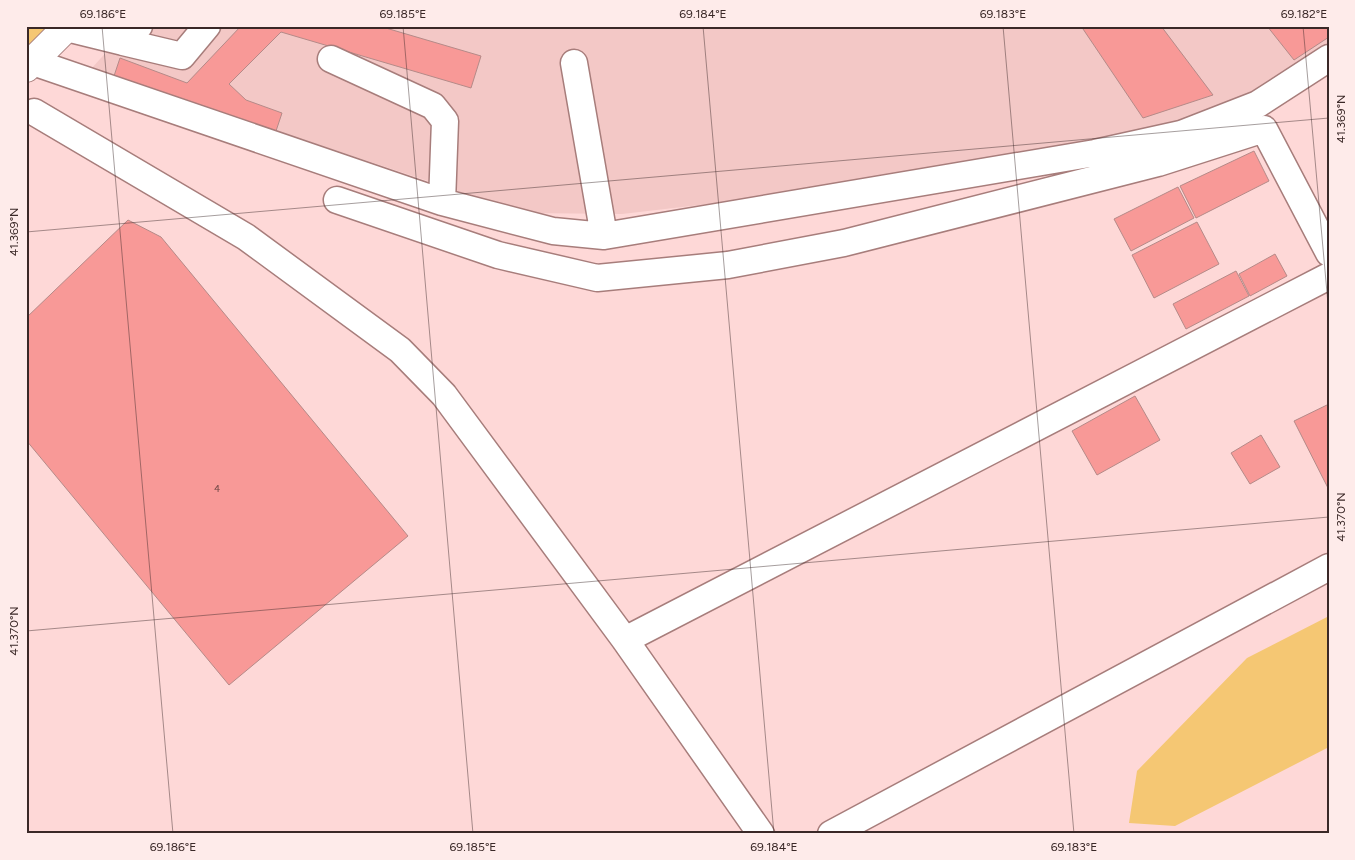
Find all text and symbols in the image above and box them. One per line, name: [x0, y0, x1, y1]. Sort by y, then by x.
text: 69.186°E: [80, 7, 126, 21]
text: 69.185°E: [380, 7, 426, 21]
text: 69.184°E: [679, 7, 727, 21]
text: 69.183°E: [980, 7, 1026, 21]
text: 69.182°E: [1281, 7, 1327, 21]
text: 41.369°N: [1334, 95, 1348, 143]
text: 41.369°N: [7, 208, 21, 256]
house number: 4: [214, 482, 220, 495]
text: 41.370°N: [1334, 492, 1348, 542]
text: 41.370°N: [7, 606, 21, 656]
text: 69.186°E: [150, 840, 196, 854]
text: 69.185°E: [450, 840, 496, 854]
text: 69.184°E: [750, 840, 798, 854]
text: 69.183°E: [1051, 840, 1097, 854]

